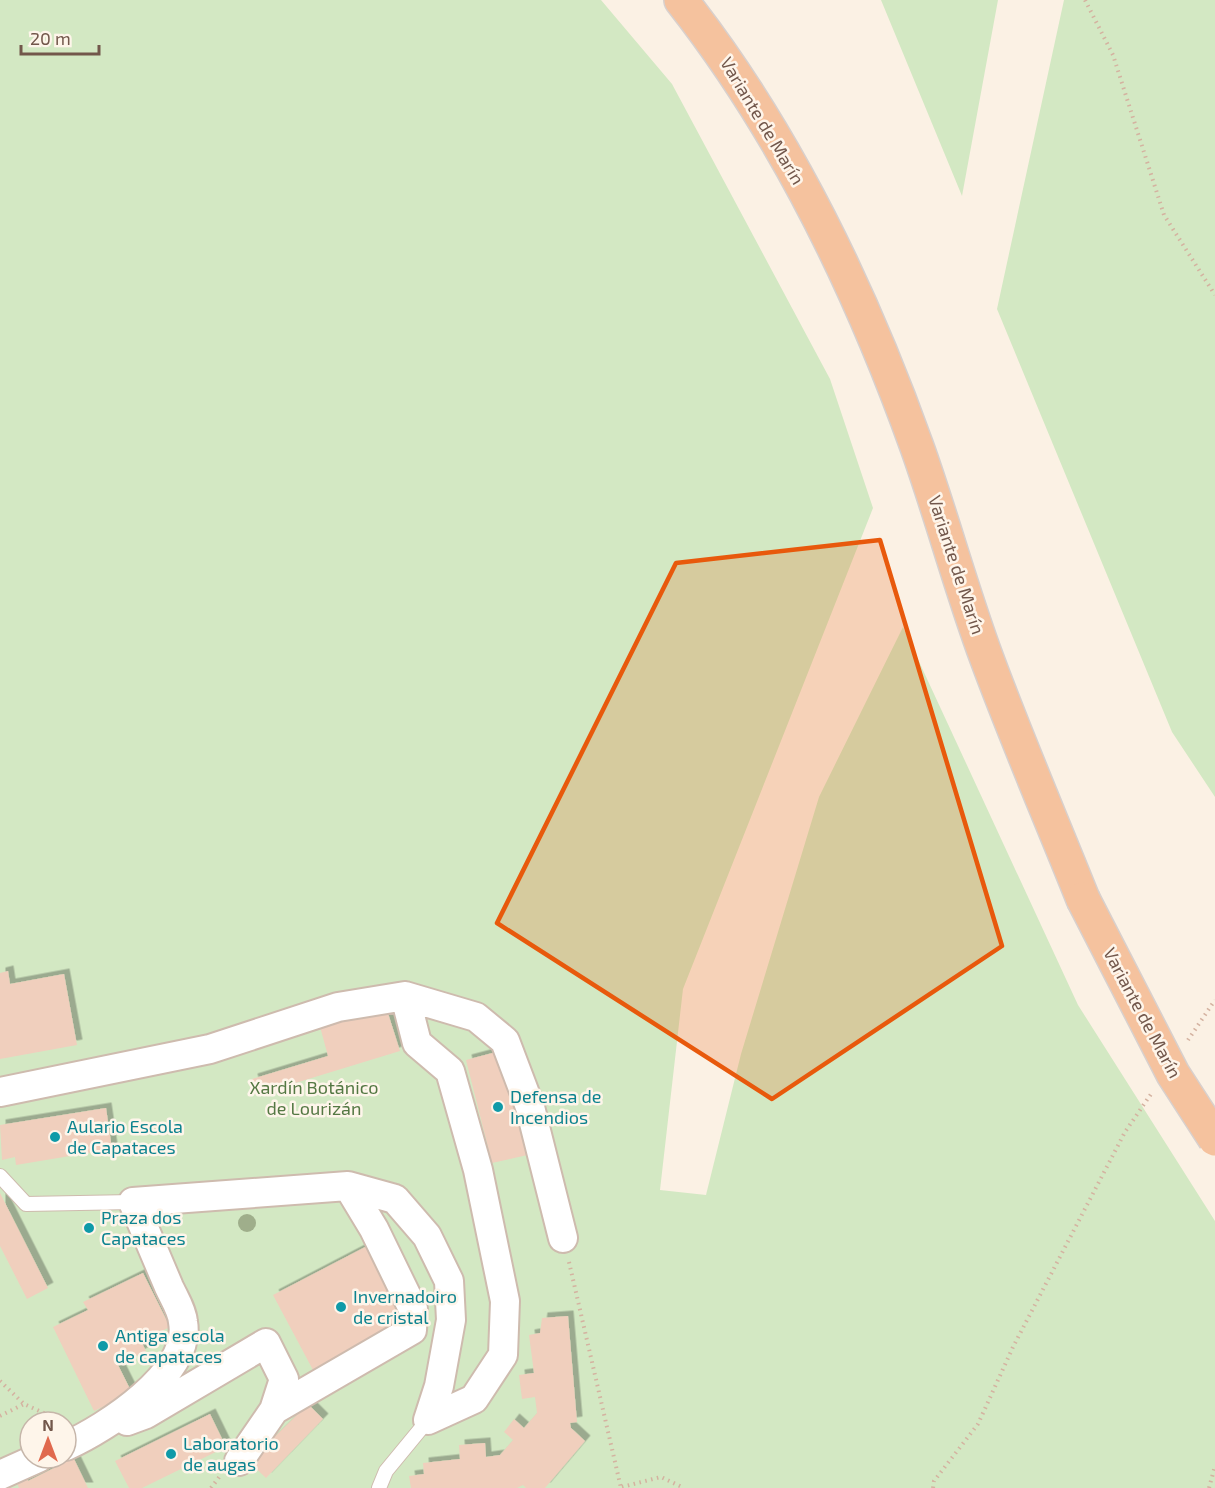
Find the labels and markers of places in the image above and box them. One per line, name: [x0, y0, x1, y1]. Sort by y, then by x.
place label: Defensa de Incendios: [510, 1085, 601, 1128]
marker: Defensa de Incendios: [491, 1100, 505, 1114]
place label: Aulario Escola de Capataces: [67, 1115, 183, 1158]
marker: Aulario Escola de Capataces: [48, 1130, 62, 1144]
place label: Praza dos Capataces: [101, 1206, 186, 1249]
marker: Praza dos Capataces: [82, 1221, 96, 1235]
place label: Invernadoiro de cristal: [353, 1285, 457, 1328]
marker: Invernadoiro de cristal: [334, 1300, 348, 1314]
place label: Antiga escola de capataces: [115, 1324, 225, 1367]
marker: Antiga escola de capataces: [96, 1339, 110, 1353]
place label: Laboratorio de augas: [183, 1432, 279, 1475]
marker: Laboratorio de augas: [164, 1447, 178, 1461]

